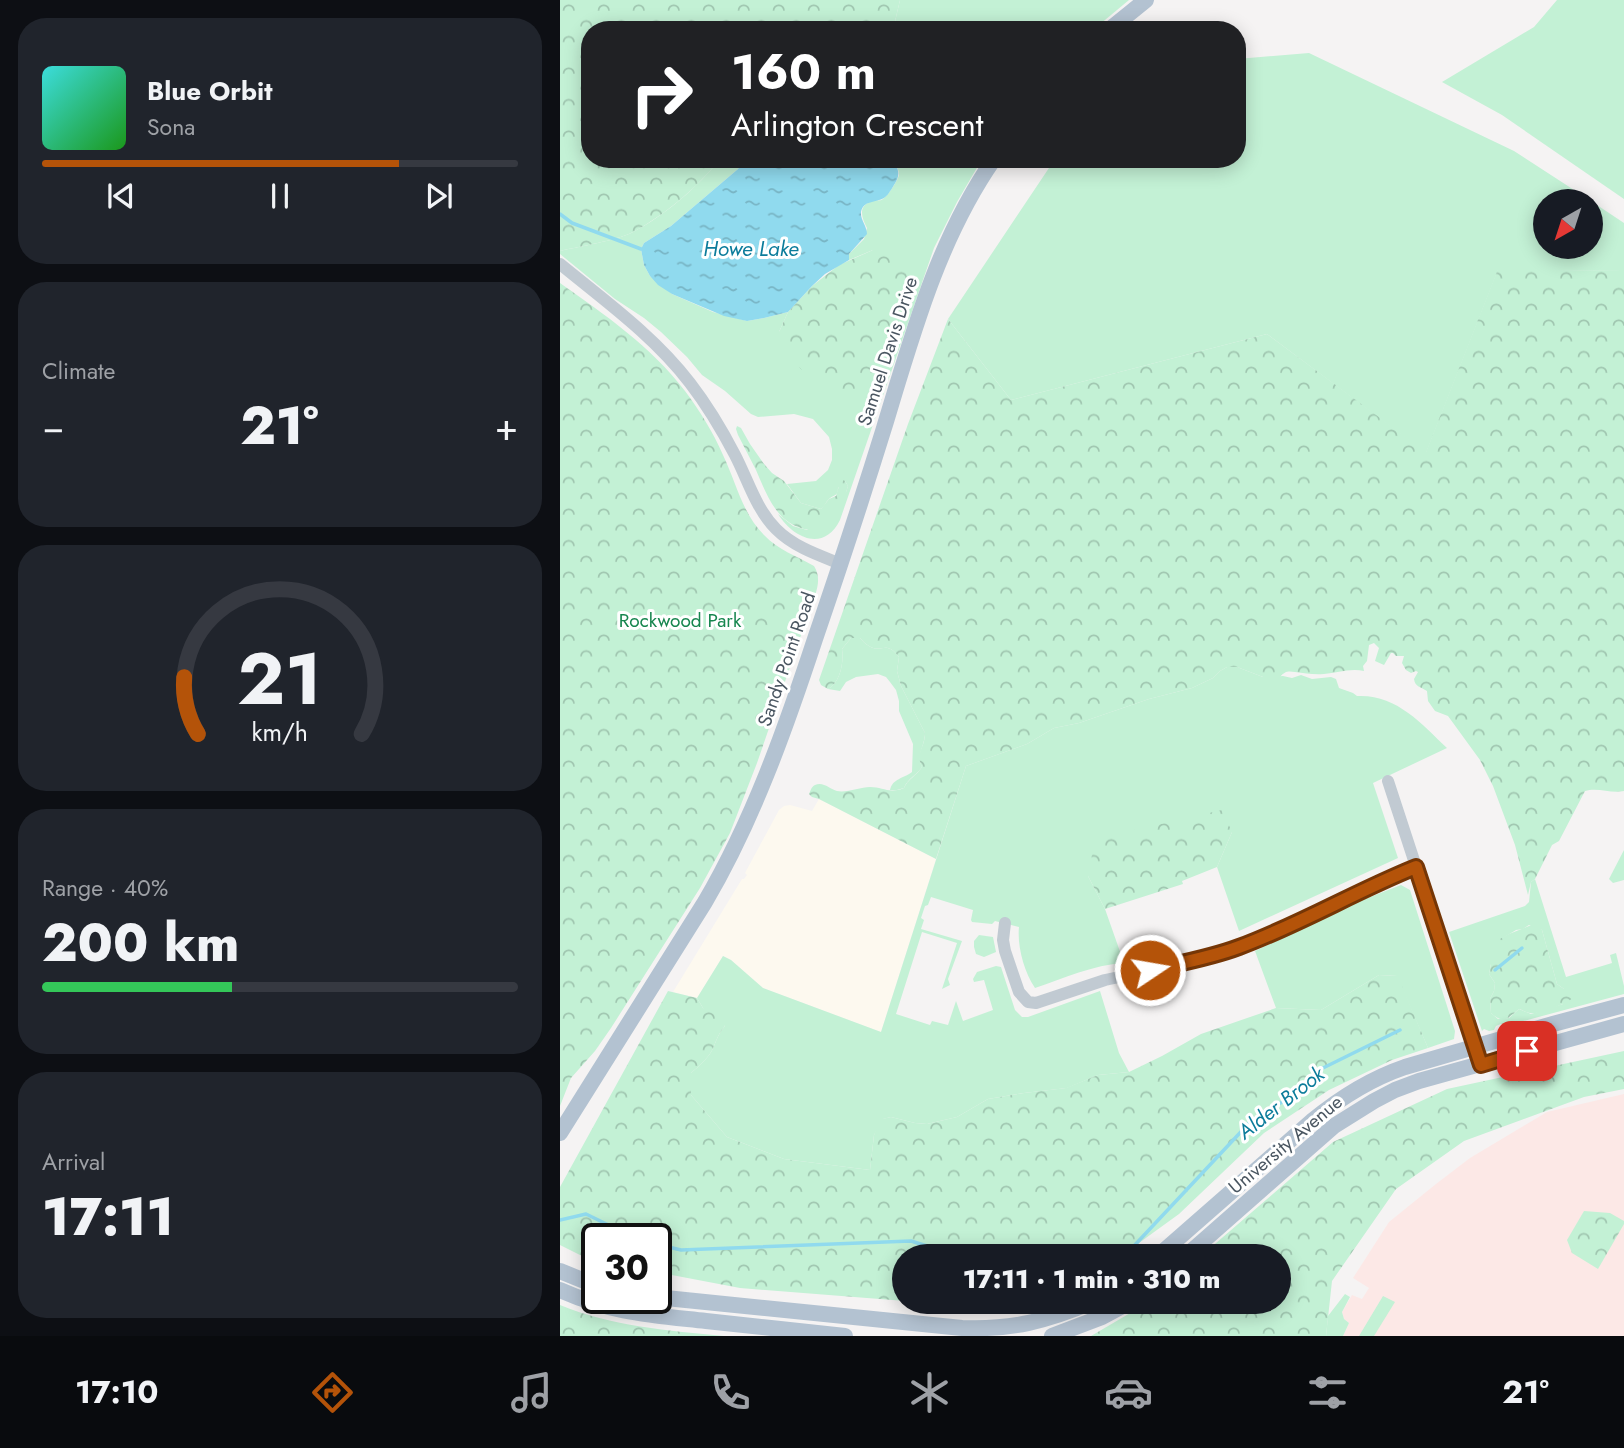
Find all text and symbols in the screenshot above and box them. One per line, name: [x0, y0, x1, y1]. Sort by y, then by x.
text: 160 m: [731, 37, 876, 107]
icon: right: [616, 49, 707, 140]
text: Blue Orbit: [147, 72, 272, 110]
text: Arlington Crescent: [731, 102, 983, 148]
text: Sona: [147, 110, 195, 144]
icon: previous: [102, 177, 140, 215]
icon: pause: [261, 177, 299, 215]
icon: next: [420, 177, 458, 215]
north arrow: [1533, 189, 1603, 259]
map controls: [1533, 189, 1603, 259]
water label: Howe Lake: [703, 234, 799, 264]
street label: Samuel Davis Drive: [851, 273, 924, 429]
text: Climate: [42, 354, 115, 388]
text: 21°: [240, 388, 319, 464]
text: −: [42, 399, 64, 454]
text: +: [495, 399, 518, 454]
street label: Sandy Point Road: [751, 588, 822, 730]
park label: Rockwood Park: [619, 607, 742, 634]
text: 21: [238, 626, 322, 731]
text: km/h: [252, 714, 308, 750]
text: Range · 40%: [42, 871, 168, 905]
text: 200 km: [42, 905, 239, 981]
position arrow: [1113, 933, 1187, 1007]
pin: [1497, 1021, 1557, 1081]
icon: arrive: [1508, 1032, 1546, 1070]
water label: Alder Brook: [1230, 1059, 1332, 1147]
street label: University Avenue: [1222, 1088, 1348, 1200]
text: Arrival: [42, 1145, 105, 1179]
text: 17:11: [42, 1179, 174, 1255]
speed limit sign: 30: [581, 1223, 672, 1314]
text: 17:11 · 1 min · 310 m: [963, 1260, 1220, 1298]
icon: directions: [308, 1368, 357, 1417]
icon: music: [507, 1368, 556, 1417]
icon: phone: [706, 1368, 755, 1417]
icon: climate: [905, 1368, 954, 1417]
icon: car: [1104, 1368, 1153, 1417]
icon: filters: [1303, 1368, 1352, 1417]
text: 17:10: [75, 1369, 158, 1415]
text: 21°: [1502, 1369, 1549, 1415]

